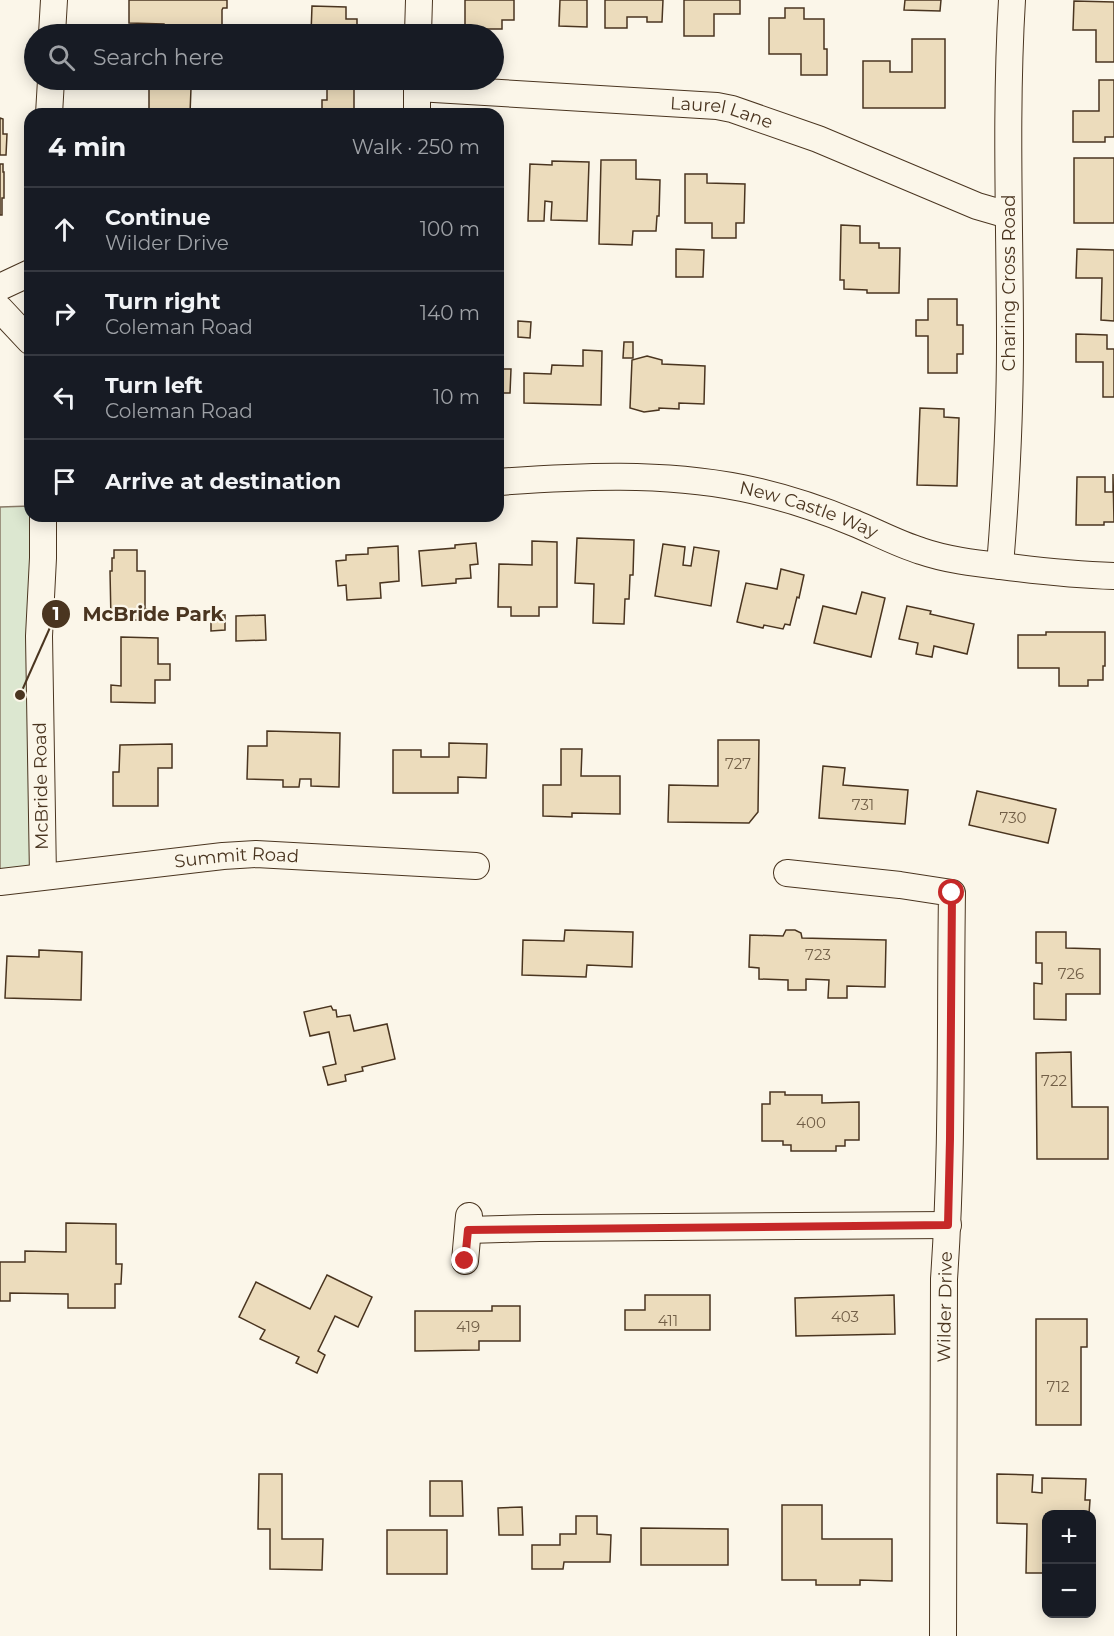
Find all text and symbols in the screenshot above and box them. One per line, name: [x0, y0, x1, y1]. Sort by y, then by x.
search box: [24, 24, 504, 90]
icon: search: [45, 41, 78, 74]
text: Search here: [93, 44, 224, 71]
street label: Laurel Lane: [669, 92, 776, 133]
text: 4 min: [48, 131, 126, 163]
text: Walk · 250 m: [352, 135, 480, 159]
street label: Charing Cross Road: [998, 194, 1020, 372]
text: Continue: [105, 204, 211, 231]
icon: ahead: [48, 213, 81, 246]
text: 100 m: [420, 217, 480, 241]
text: Wilder Drive: [105, 231, 229, 255]
text: Turn right: [105, 288, 220, 315]
icon: right: [48, 297, 81, 330]
text: 140 m: [420, 301, 480, 325]
text: Coleman Road: [105, 315, 253, 339]
text: Turn left: [105, 372, 203, 399]
icon: left: [48, 381, 81, 414]
text: 10 m: [433, 385, 480, 409]
text: Coleman Road: [105, 399, 253, 423]
icon: arrive: [48, 465, 81, 498]
text: Arrive at destination: [105, 468, 341, 495]
street label: New Castle Way: [738, 477, 882, 543]
callout: McBride Park: [41, 595, 236, 633]
text: McBride Park: [82, 602, 225, 626]
text: 1: [52, 603, 60, 625]
street label: McBride Road: [29, 722, 53, 850]
house number: 727: [725, 754, 751, 773]
house number: 731: [852, 795, 874, 814]
house number: 730: [999, 808, 1027, 827]
street label: Summit Road: [173, 843, 300, 873]
route start: [938, 879, 964, 905]
house number: 723: [805, 945, 831, 964]
house number: 726: [1058, 964, 1084, 983]
house number: 722: [1041, 1071, 1067, 1090]
house number: 400: [796, 1113, 826, 1132]
route end: [451, 1247, 477, 1273]
street label: Wilder Drive: [933, 1251, 957, 1363]
house number: 403: [831, 1307, 859, 1326]
house number: 411: [658, 1311, 678, 1330]
house number: 419: [456, 1317, 480, 1336]
house number: 712: [1047, 1377, 1069, 1396]
map controls: [1042, 1510, 1096, 1618]
button: +: [1042, 1510, 1096, 1564]
button: −: [1042, 1564, 1096, 1618]

